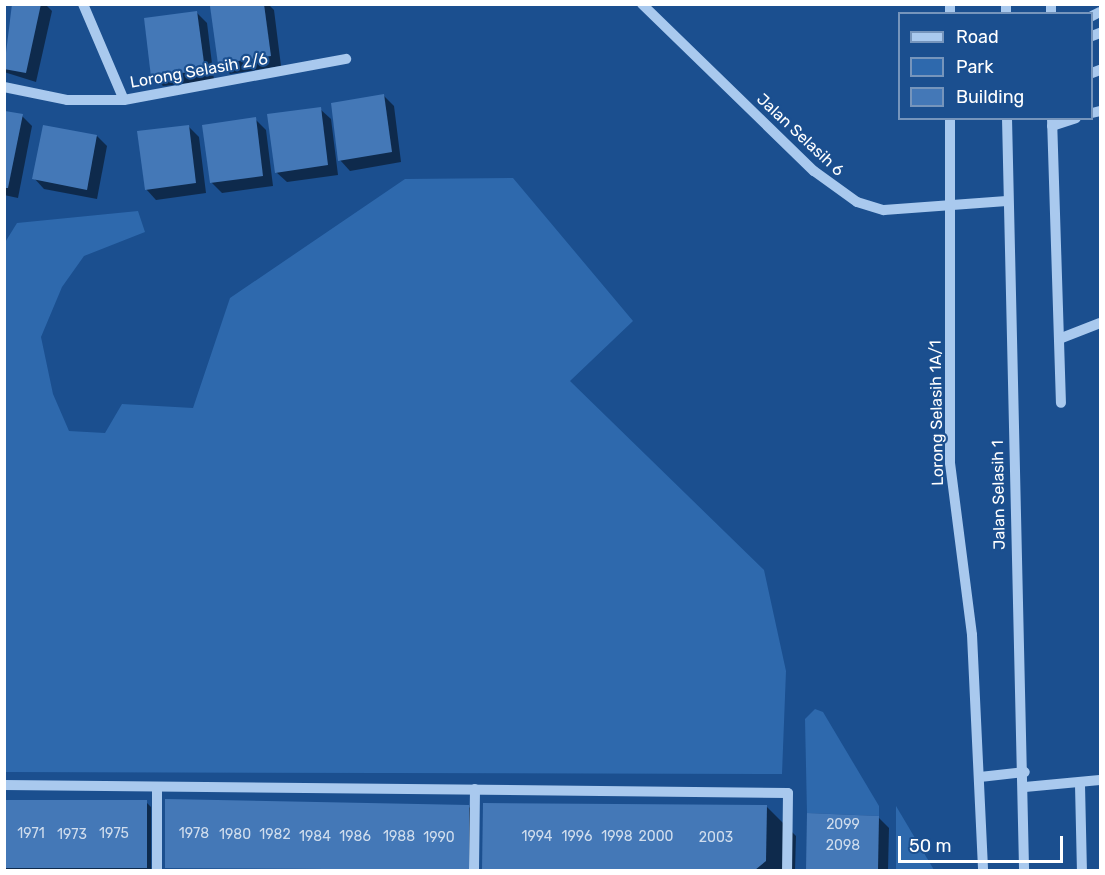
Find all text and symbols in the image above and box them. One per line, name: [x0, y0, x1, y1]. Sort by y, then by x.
legend: [898, 12, 1093, 120]
text: Road: [956, 26, 999, 48]
street label: Lorong Selasih 2/6: [129, 49, 269, 93]
text: Park: [956, 56, 993, 78]
text: Building: [956, 86, 1024, 108]
street label: Jalan Selasih 6: [752, 90, 848, 180]
street label: Lorong Selasih 1A/1: [926, 340, 948, 486]
street label: Jalan Selasih 1: [988, 440, 1010, 550]
house number: 2099: [826, 817, 860, 833]
scale bar: [901, 824, 1066, 862]
house number: 1971: [17, 826, 45, 842]
house number: 1975: [99, 826, 129, 842]
house number: 1978: [179, 826, 209, 842]
house number: 1973: [57, 827, 87, 843]
house number: 1980: [219, 827, 251, 843]
house number: 1982: [259, 827, 291, 843]
house number: 1984: [299, 829, 331, 845]
house number: 1986: [339, 829, 371, 845]
house number: 1988: [383, 829, 415, 845]
house number: 1994: [521, 829, 553, 845]
house number: 1996: [562, 829, 592, 845]
house number: 1998: [601, 829, 633, 845]
house number: 2000: [639, 829, 673, 845]
house number: 1990: [423, 830, 455, 846]
house number: 2003: [699, 830, 733, 846]
text: 50 m: [909, 835, 952, 857]
house number: 2098: [826, 838, 860, 854]

